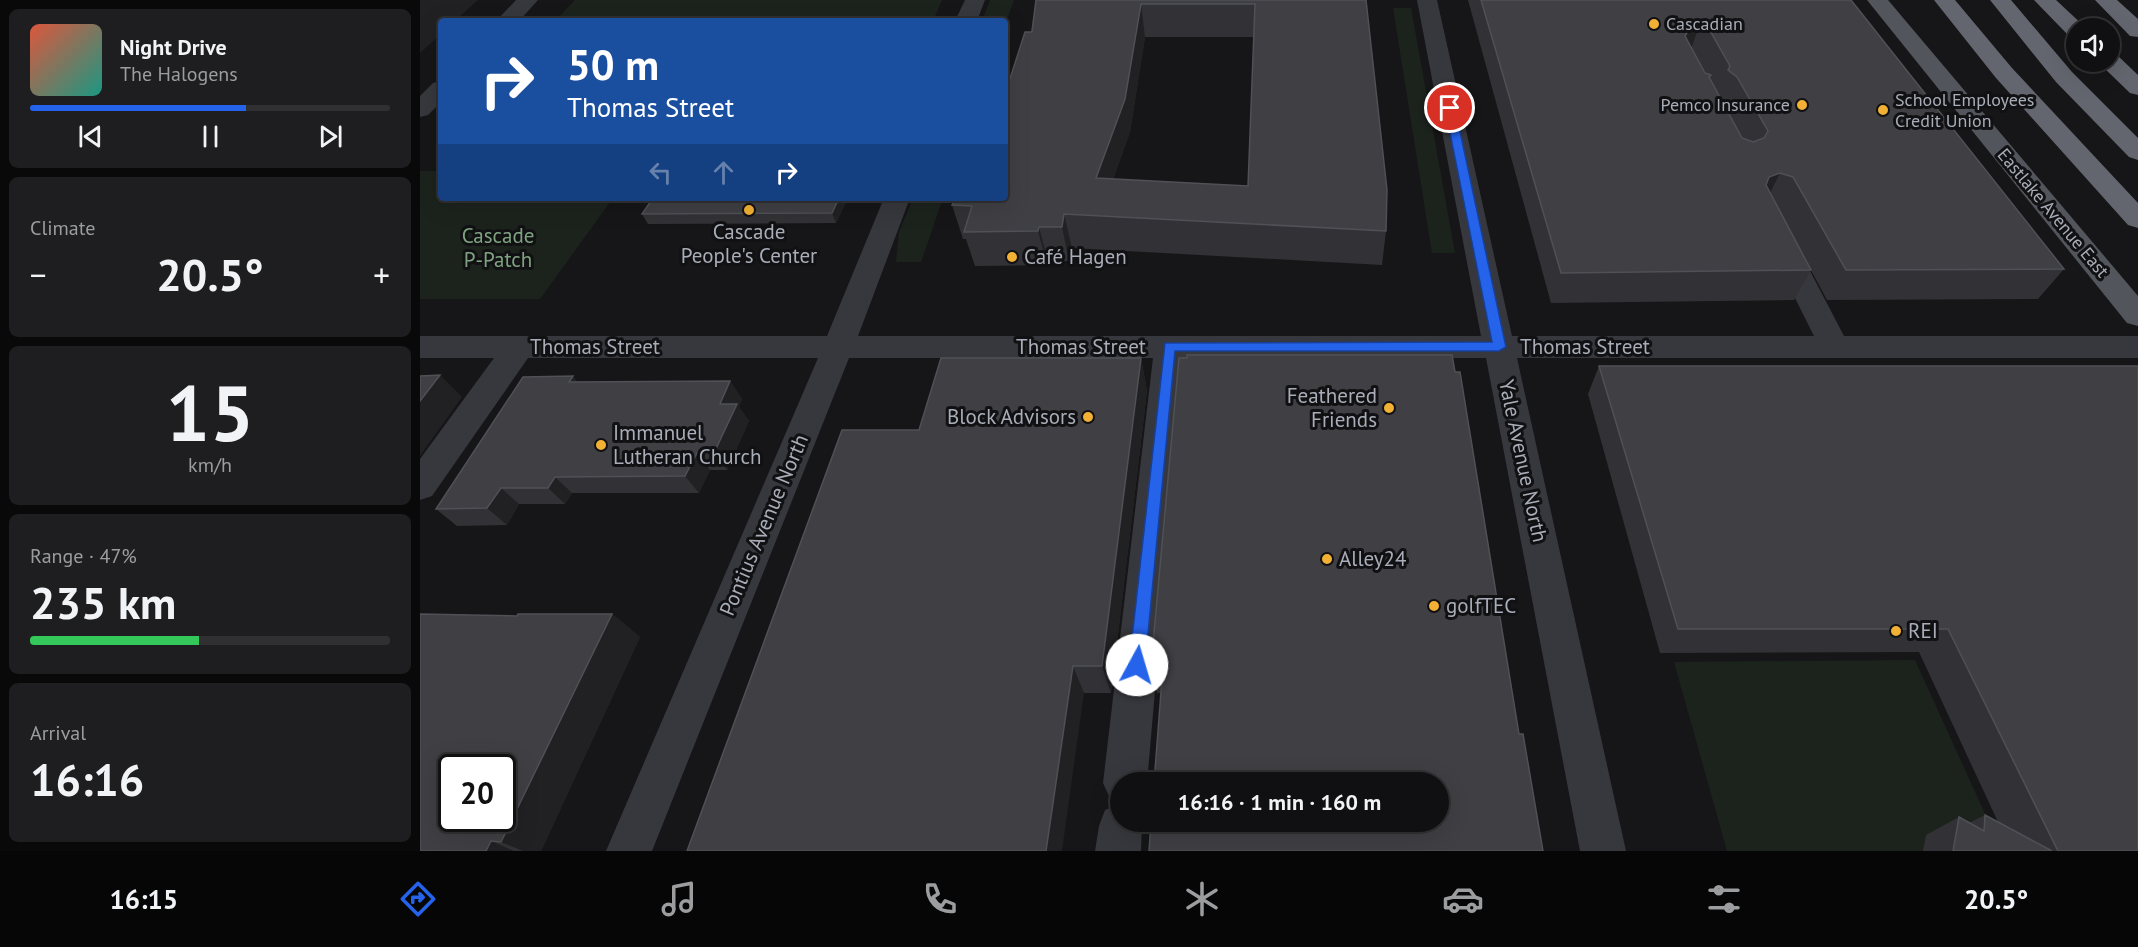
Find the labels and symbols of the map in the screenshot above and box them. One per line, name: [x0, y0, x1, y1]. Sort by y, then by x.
place label: Cascadian: [1666, 12, 1743, 35]
marker: Cascadian: [1647, 17, 1661, 31]
pin: [1424, 82, 1475, 133]
place label: School Employees Credit Union: [1895, 88, 2034, 132]
place label: Pemco Insurance: [1661, 93, 1790, 116]
marker: Pemco Insurance: [1795, 98, 1809, 112]
marker: School Employees Credit Union: [1876, 103, 1890, 117]
street label: Eastlake Avenue East: [1993, 143, 2114, 282]
marker: Cascade People's Center: [742, 203, 756, 217]
place label: Cascade People's Center: [681, 218, 817, 269]
park label: Cascade P-Patch: [462, 222, 534, 273]
place label: Café Hagen: [1024, 243, 1127, 270]
marker: Café Hagen: [1005, 250, 1019, 264]
street label: Thomas Street: [530, 333, 660, 360]
street label: Thomas Street: [1016, 333, 1146, 360]
street label: Thomas Street: [1520, 333, 1650, 360]
street label: Yale Avenue North: [1493, 377, 1554, 545]
place label: Feathered Friends: [1287, 382, 1377, 433]
marker: Feathered Friends: [1382, 401, 1396, 415]
place label: Block Advisors: [947, 403, 1076, 430]
marker: Block Advisors: [1081, 410, 1095, 424]
place label: Immanuel Lutheran Church: [613, 419, 762, 470]
street label: Pontius Avenue North: [713, 430, 814, 620]
marker: Immanuel Lutheran Church: [594, 438, 608, 452]
place label: Alley24: [1339, 545, 1406, 572]
marker: Alley24: [1320, 552, 1334, 566]
place label: golfTEC: [1446, 592, 1516, 619]
marker: golfTEC: [1427, 599, 1441, 613]
place label: REI: [1908, 617, 1938, 644]
marker: REI: [1889, 624, 1903, 638]
position arrow: [1105, 633, 1169, 697]
speed limit sign: 20: [438, 754, 516, 832]

